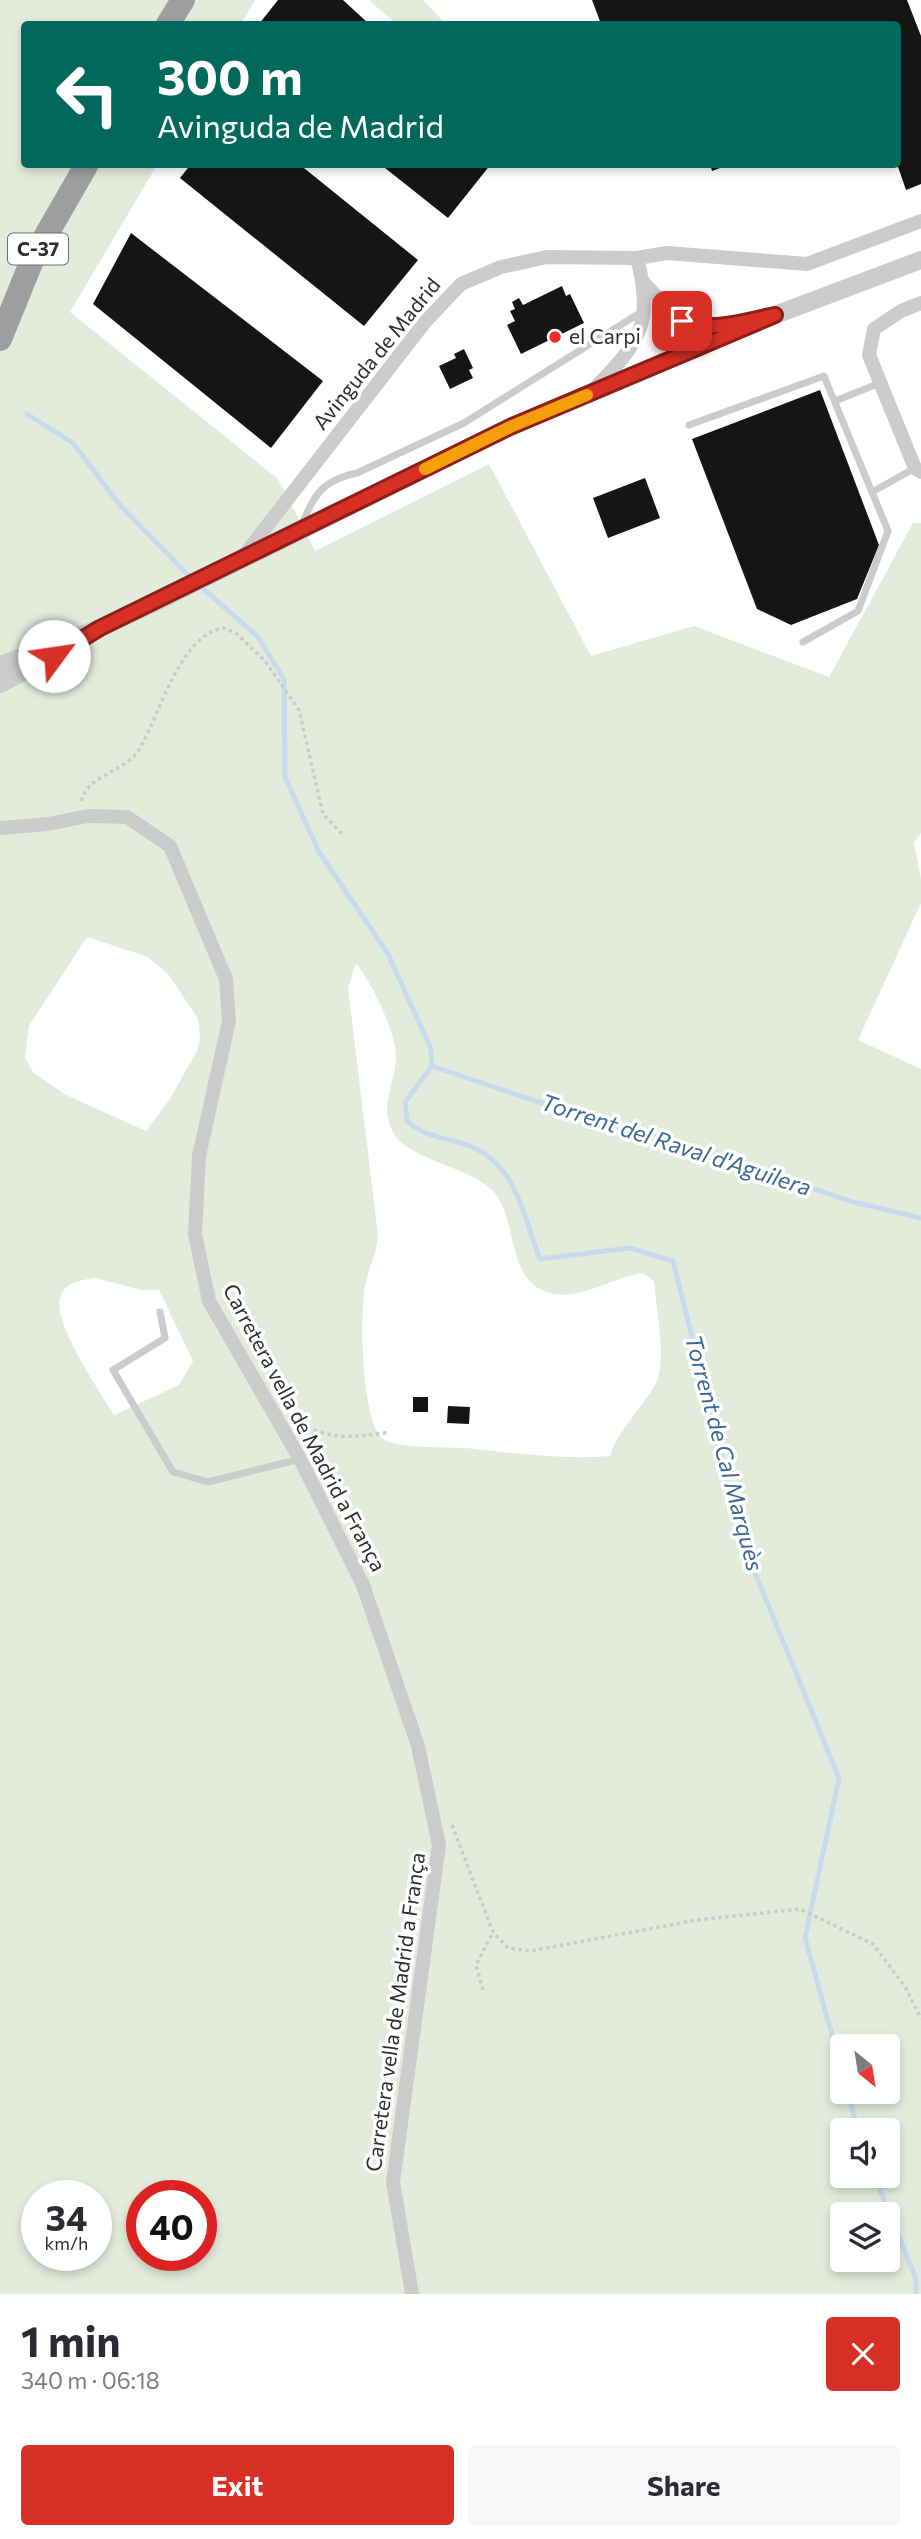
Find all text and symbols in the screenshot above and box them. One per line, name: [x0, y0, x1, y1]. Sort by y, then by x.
text: 300 m: [157, 45, 303, 105]
icon: left: [42, 49, 133, 140]
text: Avinguda de Madrid: [157, 105, 444, 145]
road number: C-37: [8, 233, 68, 264]
street label: Avinguda de Madrid: [307, 272, 445, 434]
pin: [652, 291, 712, 351]
icon: arrive: [663, 302, 701, 340]
place label: el Carpi: [569, 323, 641, 348]
marker: el Carpi: [547, 329, 563, 345]
position arrow: [17, 619, 91, 693]
water label: Torrent del Raval d'Aguilera: [538, 1087, 815, 1201]
street label: Carretera vella de Madrid a França: [219, 1279, 392, 1575]
water label: Torrent de Cal Marquès: [680, 1332, 770, 1574]
street label: Carretera vella de Madrid a França: [360, 1851, 429, 2173]
north arrow: [830, 2034, 900, 2104]
map controls: [830, 2034, 900, 2272]
button: sound: [830, 2118, 900, 2188]
speed limit sign: 40: [126, 2180, 217, 2271]
text: 34: [46, 2195, 87, 2238]
button: layers: [830, 2202, 900, 2272]
text: km/h: [45, 2232, 88, 2254]
text: 1 min: [21, 2314, 121, 2366]
button: close: [826, 2317, 900, 2391]
text: 340 m · 06:18: [21, 2366, 160, 2394]
button: Exit: [21, 2445, 454, 2525]
button: Share: [468, 2445, 900, 2525]

